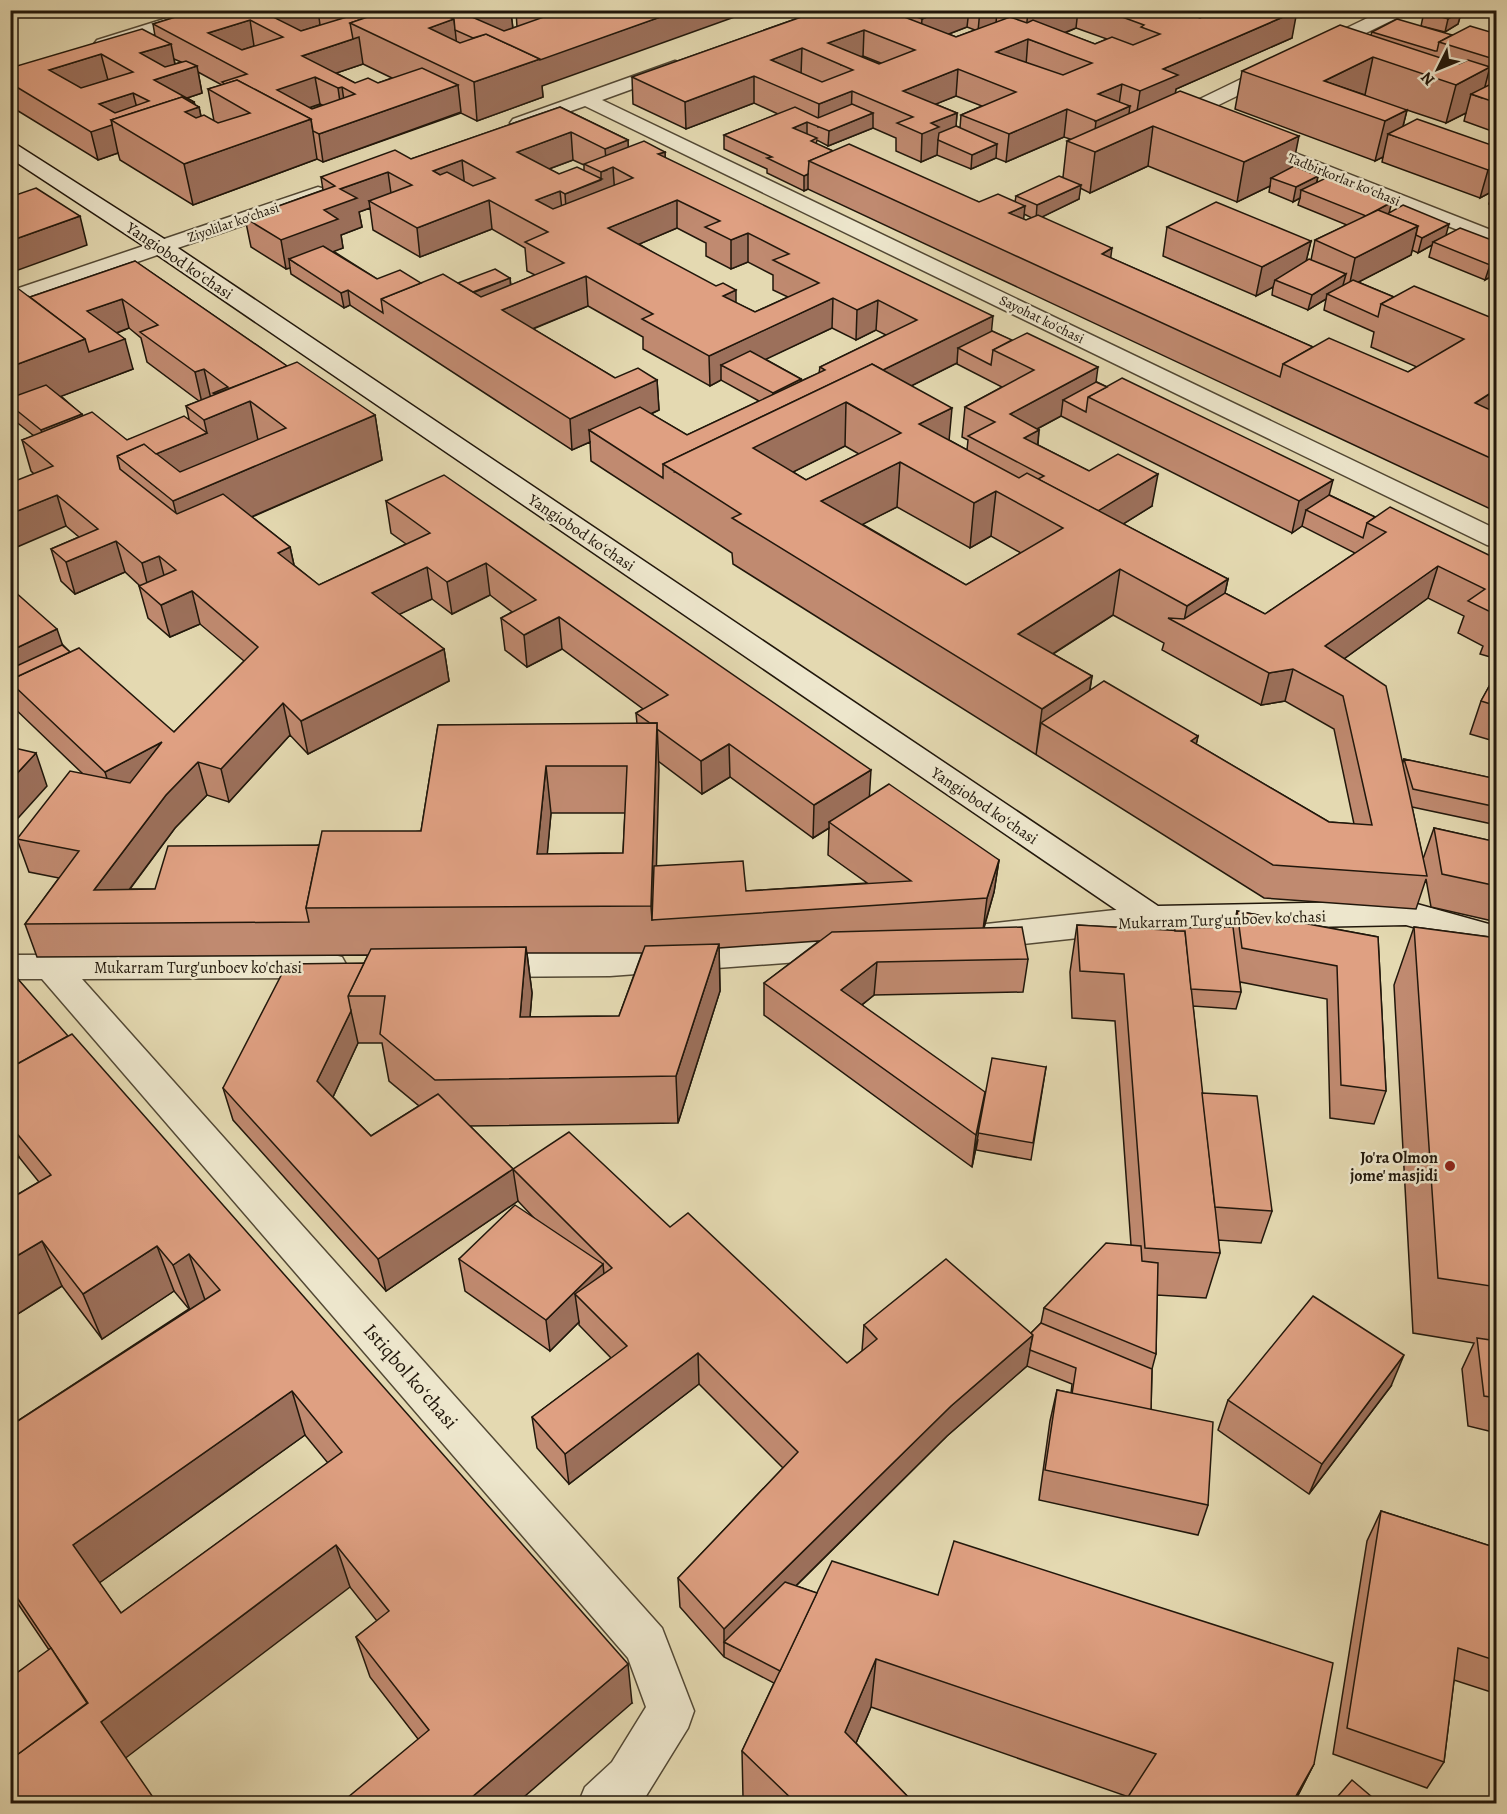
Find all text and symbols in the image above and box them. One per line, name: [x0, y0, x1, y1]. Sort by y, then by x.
north arrow: [1408, 39, 1468, 99]
text: N: [1416, 67, 1440, 90]
street label: Tadbirkorlar koʻchasi: [1285, 148, 1403, 211]
street label: Ziyolilar koʻchasi: [185, 198, 282, 247]
street label: Yangiobod koʻchasi: [121, 216, 237, 305]
street label: Sayohat ko'chasi: [996, 291, 1088, 348]
street label: Yangiobod koʻchasi: [523, 488, 639, 577]
street label: Yangiobod koʻchasi: [926, 761, 1042, 850]
street label: Mukarram Turg'unboev ko'chasi: [1118, 905, 1326, 935]
street label: Mukarram Turg'unboev ko'chasi: [94, 957, 302, 979]
place label: Jo'ra Olmon jome' masjidi: [1350, 1147, 1438, 1187]
marker: Jo'ra Olmon jome' masjidi: [1443, 1159, 1457, 1173]
street label: Istiqbol koʻchasi: [357, 1318, 464, 1435]

